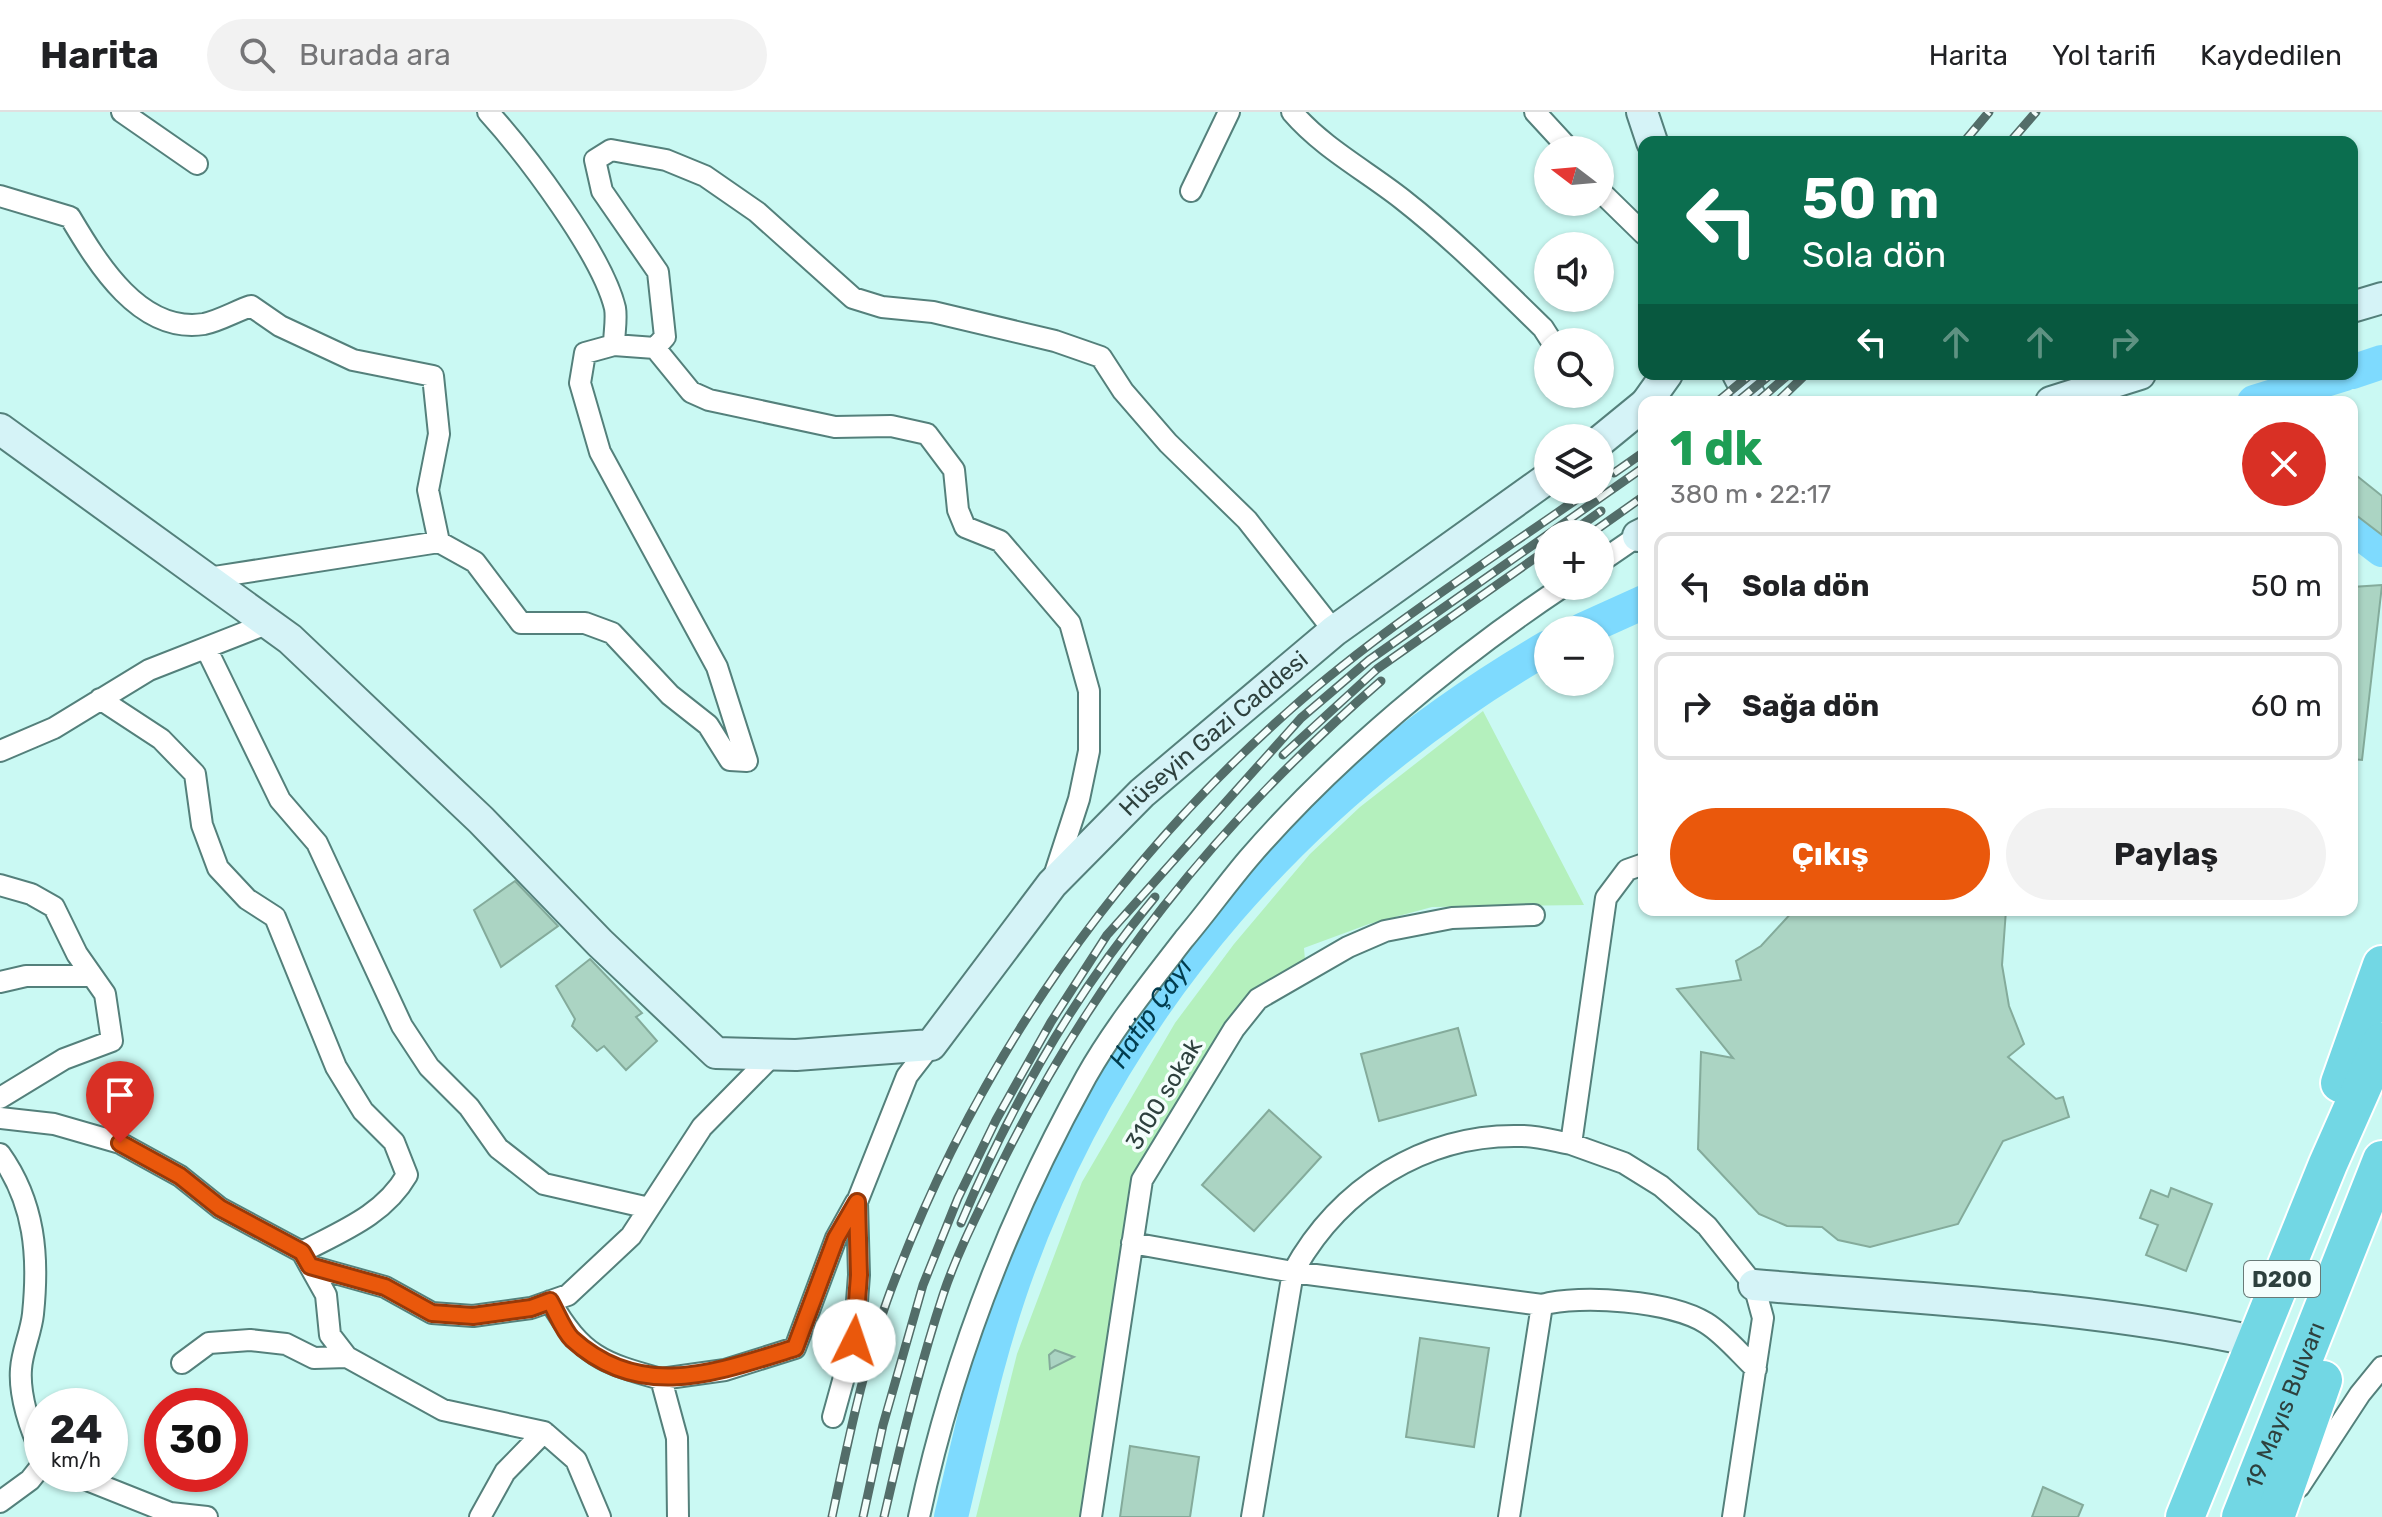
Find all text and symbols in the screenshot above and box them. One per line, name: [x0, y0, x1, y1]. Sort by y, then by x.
search box: [207, 19, 767, 91]
text: Harita: [40, 32, 159, 78]
icon: search: [235, 33, 279, 77]
text: Burada ara: [299, 37, 451, 73]
text: Harita: [1929, 39, 2008, 72]
text: Yol tarifi: [2052, 39, 2156, 72]
text: Kaydedilen: [2200, 39, 2342, 72]
north arrow: [1534, 136, 1614, 216]
map controls: [1534, 136, 1614, 696]
text: 50 m: [1802, 166, 1939, 232]
icon: left: [1670, 168, 1774, 272]
button: sound: [1534, 232, 1614, 312]
text: Sola dön: [1802, 233, 1946, 276]
icon: left: [1850, 320, 1894, 364]
icon: ahead: [1934, 320, 1978, 364]
icon: ahead: [2018, 320, 2062, 364]
icon: right: [2102, 320, 2146, 364]
button: search: [1534, 328, 1614, 408]
text: 1 dk: [1670, 420, 1762, 477]
button: close: [2242, 422, 2326, 506]
button: layers: [1534, 424, 1614, 504]
text: 380 m · 22:17: [1670, 479, 1831, 510]
button: +: [1534, 520, 1614, 600]
icon: left: [1674, 564, 1718, 608]
text: Sola dön: [1742, 568, 1869, 604]
text: 50 m: [2251, 568, 2322, 604]
button: −: [1534, 616, 1614, 696]
street label: Hüseyin Gazi Caddesi: [1113, 645, 1314, 822]
icon: right: [1674, 684, 1718, 728]
text: Sağa dön: [1742, 688, 1879, 724]
text: 60 m: [2251, 688, 2322, 724]
button: Çıkış: [1670, 808, 1990, 900]
button: Paylaş: [2006, 808, 2326, 900]
water label: Hatip Çayı: [1102, 952, 1199, 1073]
street label: 3100 sokak: [1120, 1033, 1208, 1155]
pin: [86, 1061, 154, 1143]
icon: arrive: [98, 1073, 142, 1117]
road number: D200: [2244, 1261, 2320, 1297]
position arrow: [812, 1299, 896, 1383]
street label: 19 Mayıs Bulvarı: [2240, 1318, 2331, 1493]
speed limit sign: 30: [144, 1388, 248, 1492]
text: 24: [49, 1406, 103, 1453]
text: km/h: [51, 1448, 101, 1472]

